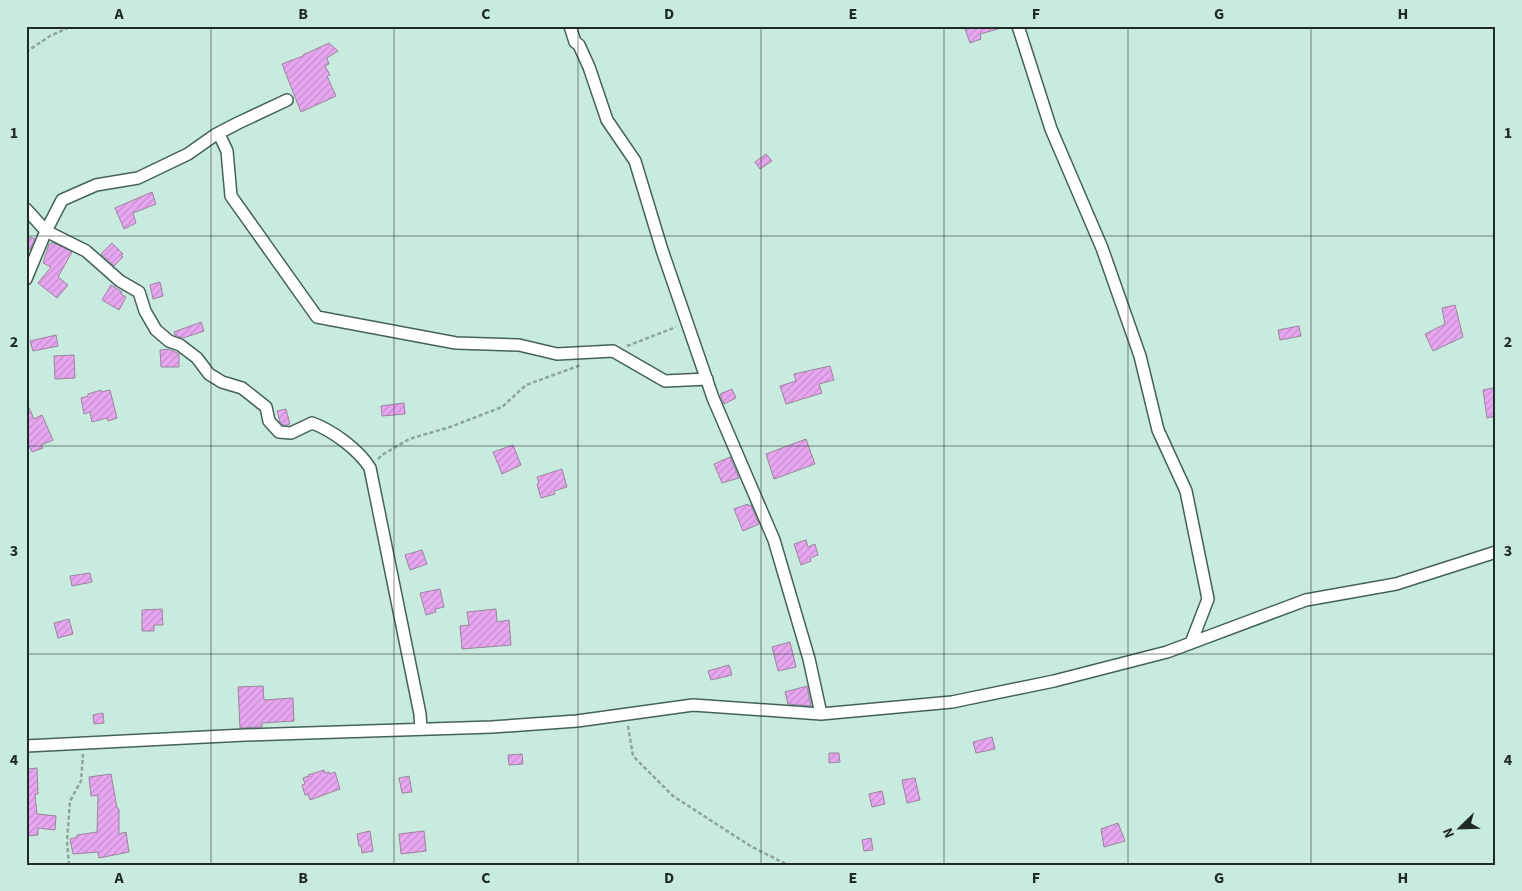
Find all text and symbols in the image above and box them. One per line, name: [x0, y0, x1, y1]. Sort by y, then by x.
text: A: [113, 3, 124, 25]
text: B: [298, 3, 308, 25]
text: C: [481, 3, 491, 25]
text: D: [664, 3, 674, 25]
text: E: [849, 3, 857, 25]
text: F: [1032, 3, 1040, 25]
text: G: [1214, 3, 1224, 25]
text: H: [1398, 3, 1408, 25]
text: 1: [10, 122, 18, 144]
text: 1: [1504, 122, 1512, 144]
text: 2: [10, 331, 18, 353]
text: 2: [1504, 331, 1512, 353]
text: 3: [10, 540, 18, 562]
text: 3: [1504, 540, 1512, 562]
text: 4: [10, 749, 19, 771]
text: 4: [1504, 749, 1513, 771]
north arrow: [1434, 804, 1484, 854]
text: N: [1438, 824, 1460, 841]
text: A: [113, 867, 124, 889]
text: B: [298, 867, 308, 889]
text: C: [481, 867, 491, 889]
text: D: [664, 867, 674, 889]
text: E: [849, 867, 857, 889]
text: F: [1032, 867, 1040, 889]
text: G: [1214, 867, 1224, 889]
text: H: [1398, 867, 1408, 889]

